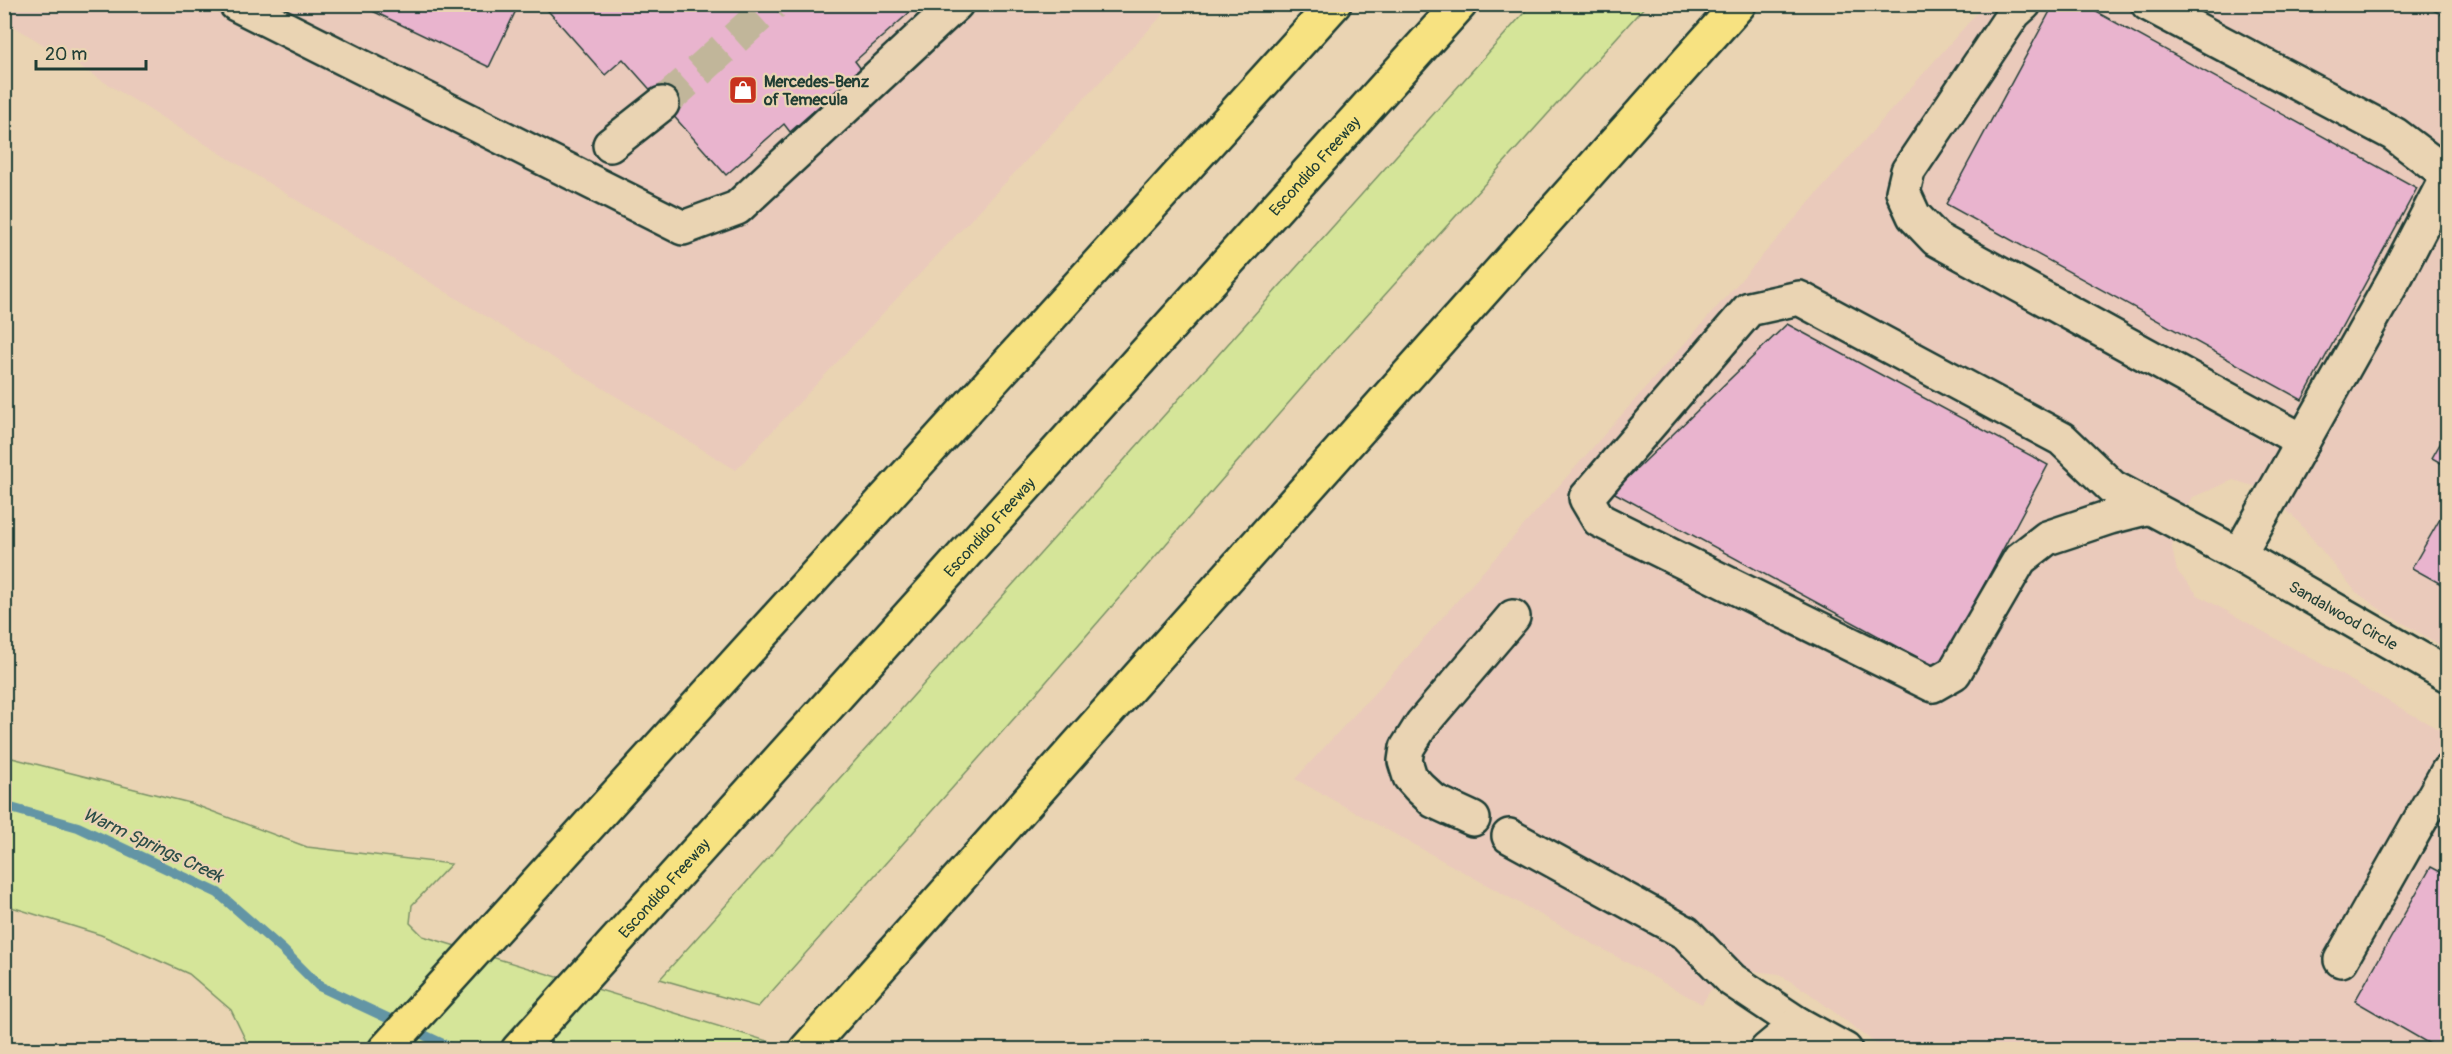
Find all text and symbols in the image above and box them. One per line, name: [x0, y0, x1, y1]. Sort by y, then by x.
scale bar: [36, 33, 146, 71]
text: 20 m: [45, 43, 87, 66]
place label: Mercedes-Benz of Temecula: [763, 72, 870, 110]
shop icon: Mercedes-Benz of Temecula: [727, 74, 759, 106]
street label: Escondido Freeway: [1265, 112, 1365, 220]
street label: Escondido Freeway: [940, 473, 1040, 582]
street label: Sandalwood Circle: [2285, 577, 2401, 655]
water label: Warm Springs Creek: [79, 803, 228, 889]
street label: Escondido Freeway: [615, 835, 715, 943]

